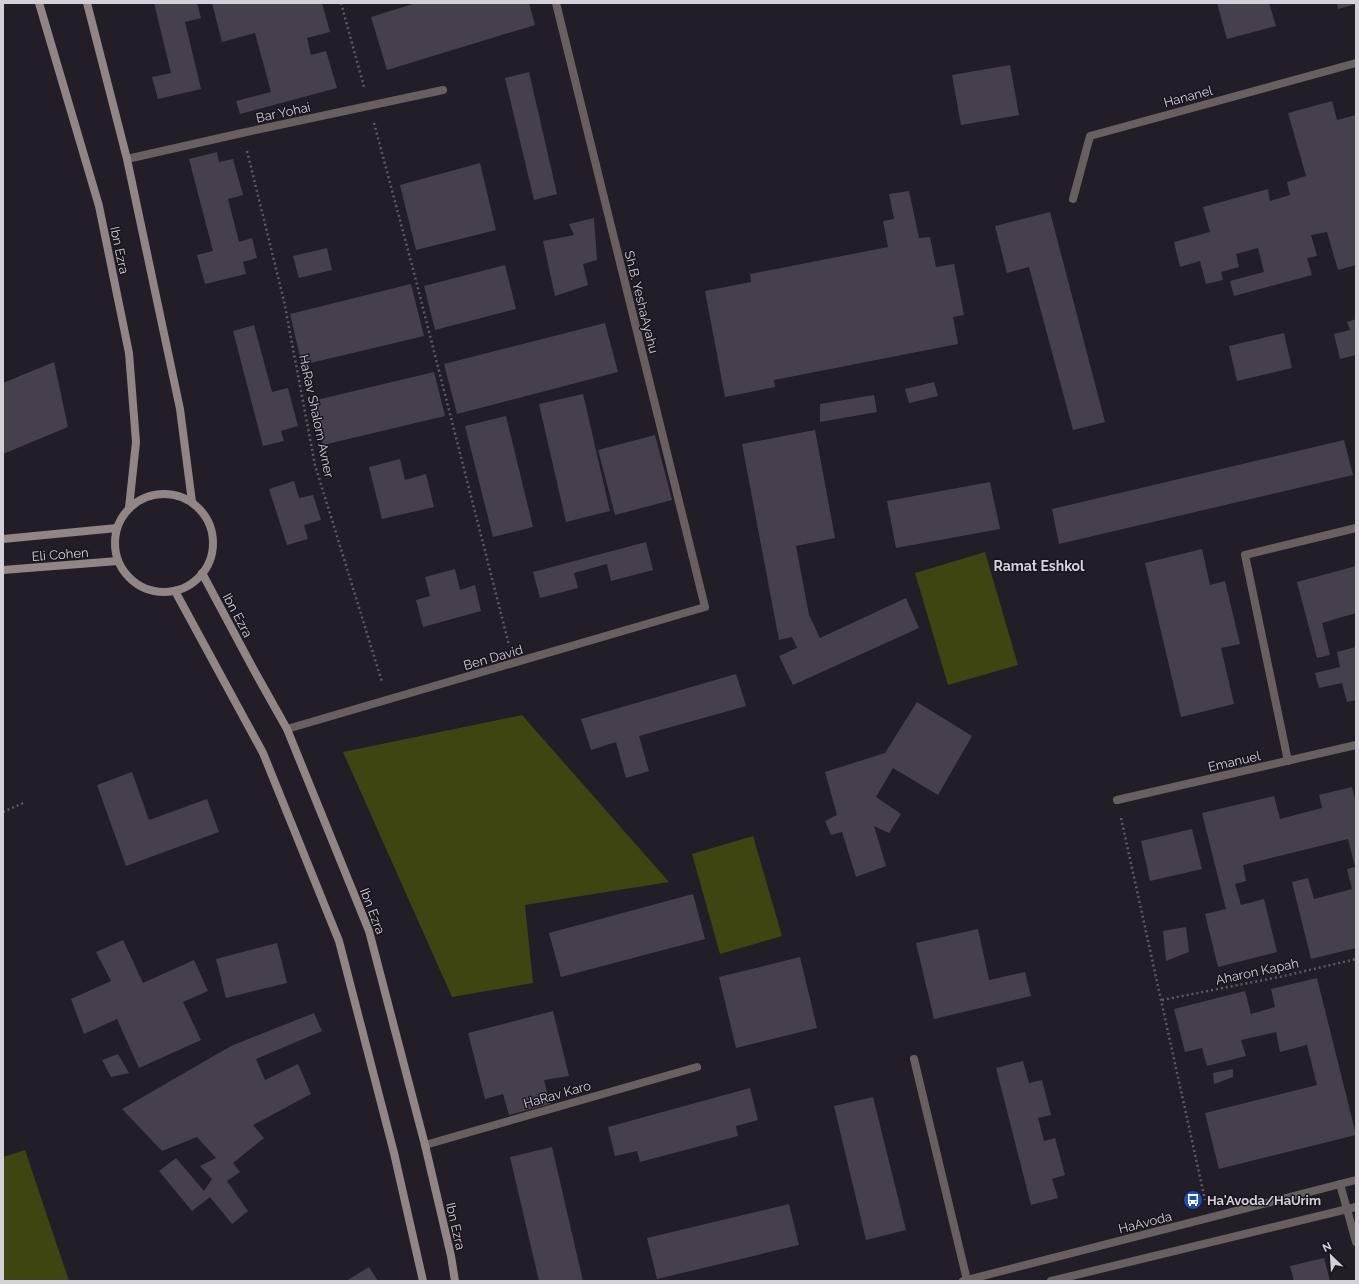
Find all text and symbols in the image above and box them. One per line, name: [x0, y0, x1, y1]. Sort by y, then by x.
street label: Hananel: [1162, 83, 1215, 110]
street label: Bar Yohai: [254, 99, 312, 126]
street label: Ibn Ezra: [107, 225, 132, 275]
street label: Sh.B. YeshaAyahu: [621, 249, 662, 355]
street label: HaRav Shalom Avner: [296, 353, 337, 479]
street label: Eli Cohen: [31, 545, 89, 564]
district label: Ramat Eshkol: [993, 558, 1085, 574]
street label: Ibn Ezra: [220, 590, 255, 640]
street label: Ben David: [462, 642, 525, 673]
street label: Emanuel: [1206, 748, 1262, 775]
street label: Ibn Ezra: [357, 886, 388, 936]
street label: Aharon Kapah: [1214, 955, 1300, 988]
street label: HaRav Karo: [522, 1078, 593, 1111]
bus stop icon: Ha'Avoda/HaUrim: [1182, 1189, 1204, 1211]
place label: Ha'Avoda/HaUrim: [1207, 1193, 1321, 1208]
street label: Ibn Ezra: [443, 1201, 468, 1251]
street label: HaAvoda: [1117, 1209, 1173, 1236]
north arrow: [1311, 1236, 1351, 1276]
text: N: [1320, 1240, 1334, 1255]

